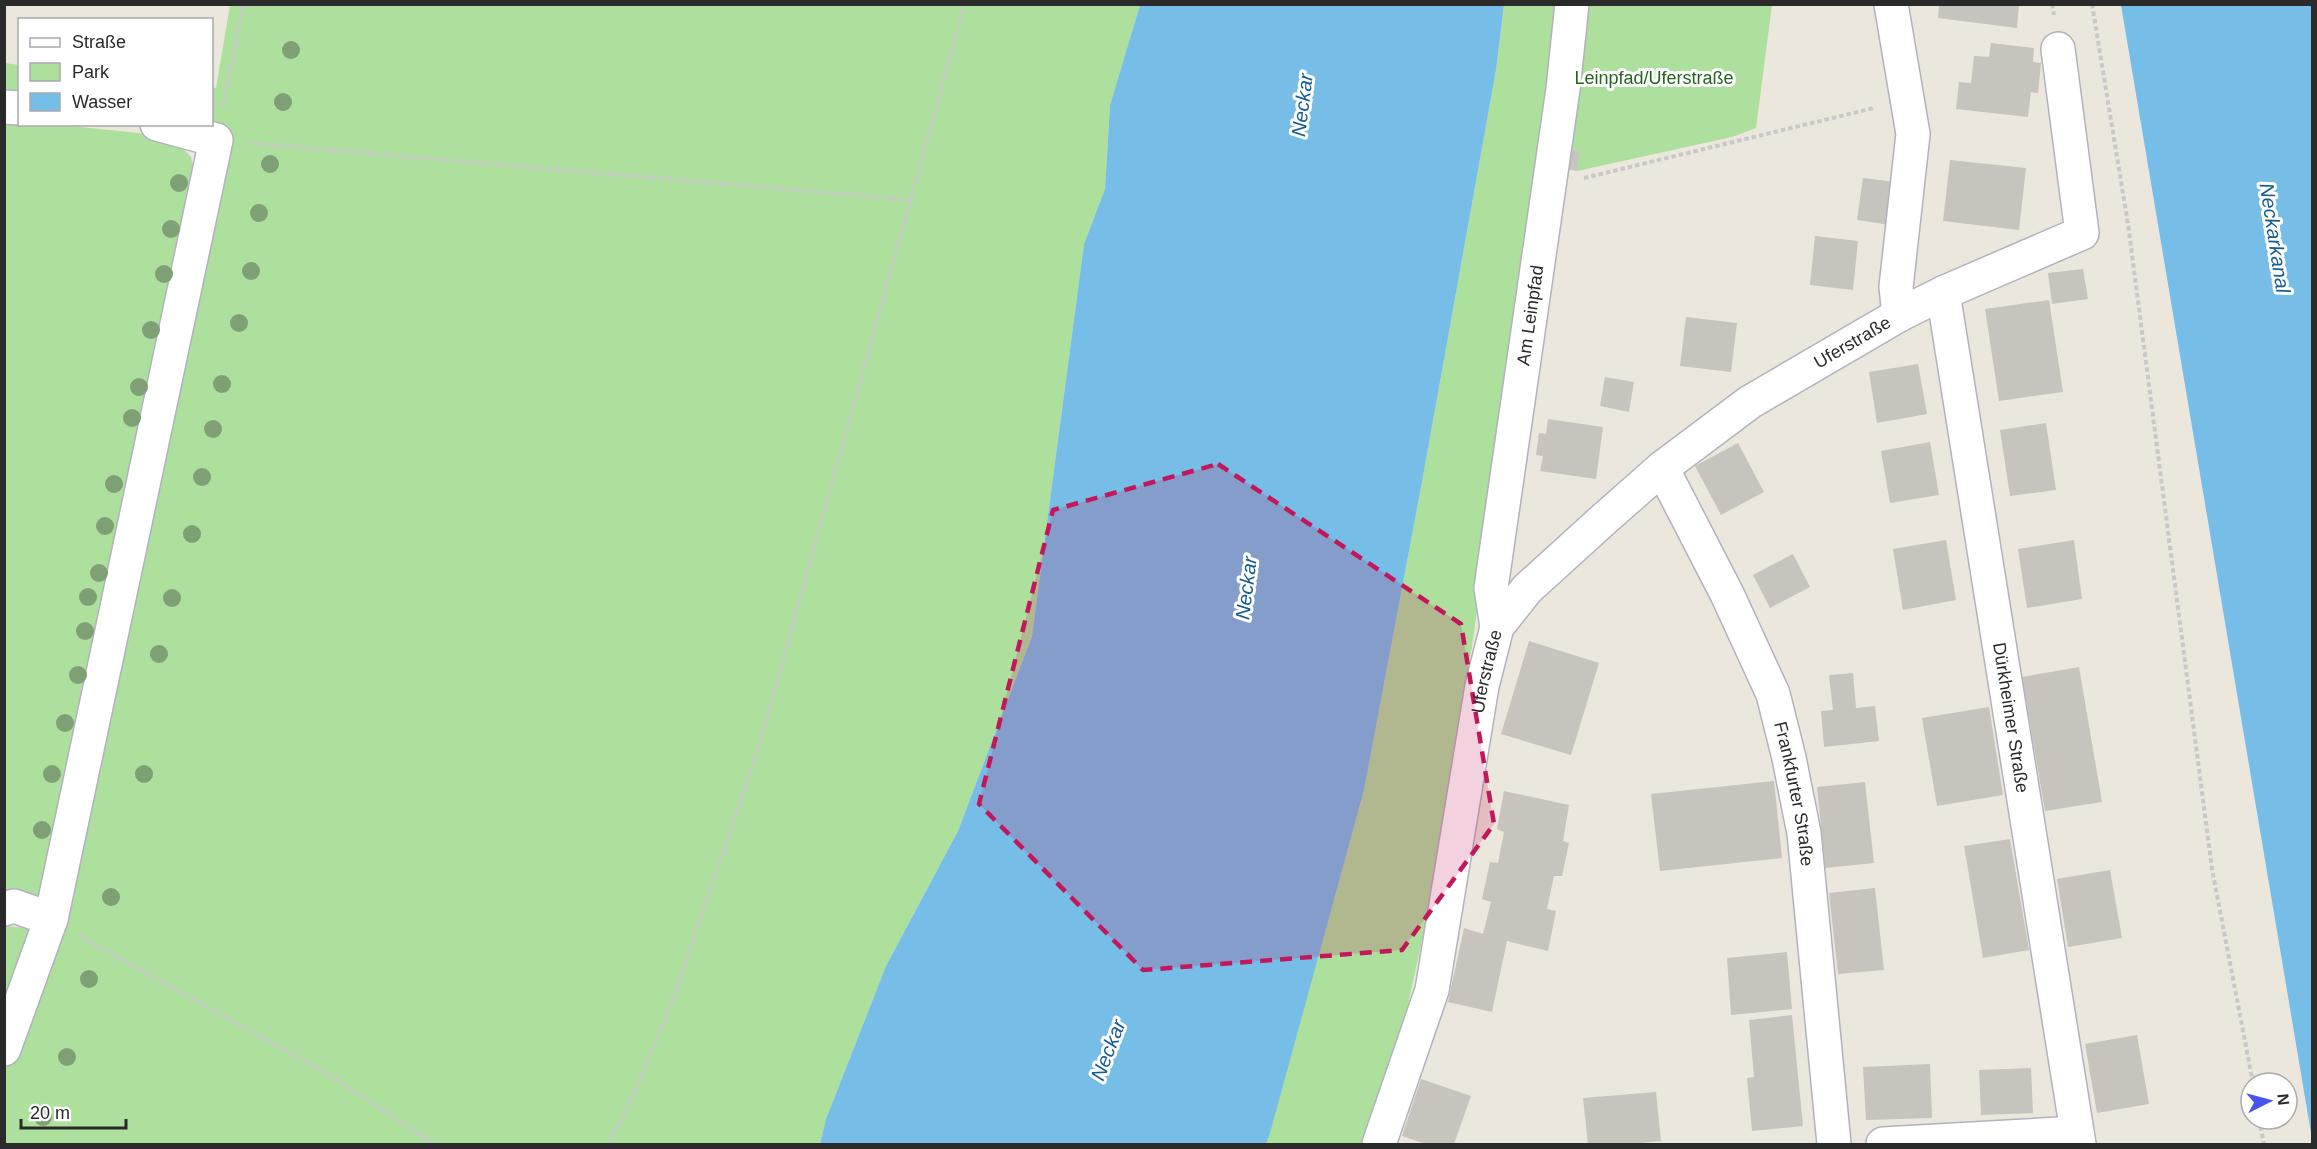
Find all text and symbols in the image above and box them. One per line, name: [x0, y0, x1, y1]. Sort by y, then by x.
legend: [18, 18, 213, 126]
text: Straße: [72, 32, 126, 52]
text: Park: [72, 62, 110, 82]
park label: Leinpfad/Uferstraße: [1574, 68, 1734, 88]
water label: Neckar: [1287, 71, 1317, 138]
text: Wasser: [72, 92, 132, 112]
water label: Neckarkanal: [2255, 181, 2295, 295]
street label: Am Leinpfad: [1513, 264, 1547, 367]
street label: Uferstraße: [1811, 312, 1894, 372]
water label: Neckar: [1231, 554, 1261, 621]
street label: Uferstraße: [1468, 628, 1506, 715]
street label: Dürkheimer Straße: [1989, 641, 2033, 794]
street label: Frankfurter Straße: [1770, 719, 1817, 867]
water label: Neckar: [1086, 1015, 1130, 1084]
north arrow: [2239, 1071, 2299, 1131]
scale bar: [21, 1092, 126, 1130]
text: N: [2274, 1093, 2292, 1106]
text: 20 m: [30, 1103, 70, 1123]

